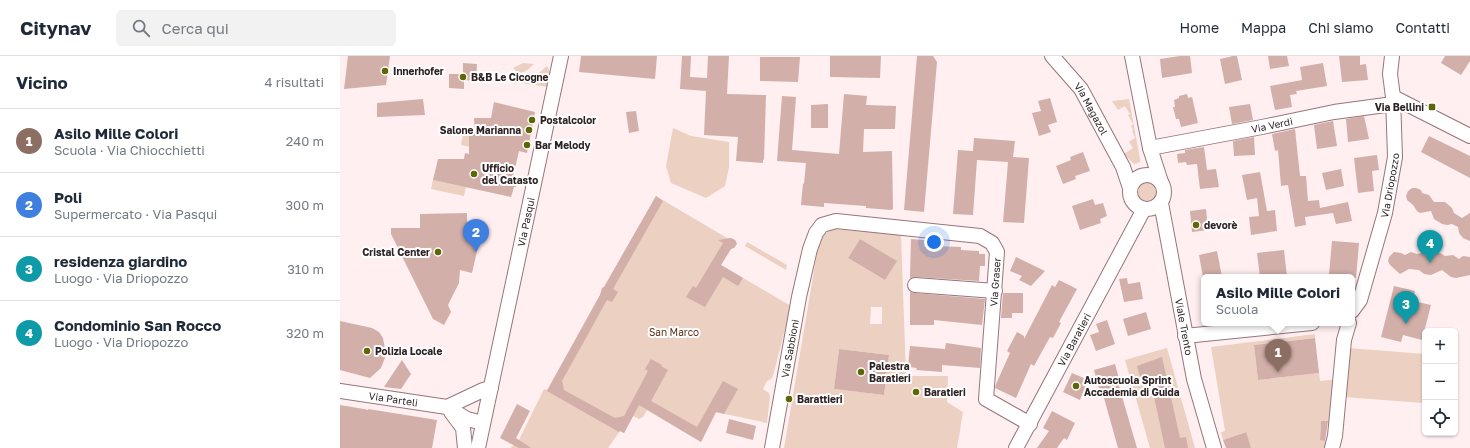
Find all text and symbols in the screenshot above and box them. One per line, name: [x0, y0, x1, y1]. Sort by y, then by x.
search box: [116, 10, 396, 46]
text: Citynav: [20, 16, 92, 39]
icon: search: [130, 17, 152, 39]
text: Cerca qui: [162, 19, 229, 37]
text: Home: [1180, 19, 1219, 36]
text: Mappa: [1241, 19, 1286, 36]
text: Chi siamo: [1308, 19, 1373, 36]
text: Contatti: [1395, 19, 1450, 36]
place label: Innerhofer: [393, 65, 444, 77]
marker: Innerhofer: [380, 66, 390, 76]
place label: B&B Le Cicogne: [471, 71, 549, 83]
text: Vicino: [16, 72, 68, 93]
marker: B&B Le Cicogne: [458, 72, 468, 82]
text: 4 risultati: [265, 74, 324, 90]
street label: Via Magazol: [1072, 80, 1110, 137]
place label: Via Bellini: [1375, 101, 1424, 113]
marker: Via Bellini: [1427, 102, 1437, 112]
place label: Postalcolor: [540, 114, 596, 126]
marker: Postalcolor: [527, 115, 537, 125]
street label: Via Verdi: [1250, 115, 1294, 135]
text: Asilo Mille Colori: [54, 124, 178, 142]
place label: Salone Marianna: [440, 124, 521, 136]
marker: Salone Marianna: [524, 125, 534, 135]
text: 1: [26, 133, 32, 149]
text: 240 m: [286, 133, 324, 149]
place label: Bar Melody: [535, 139, 591, 151]
marker: Bar Melody: [522, 140, 532, 150]
text: Scuola · Via Chiocchietti: [54, 142, 205, 158]
street label: Via Driopozzo: [1378, 153, 1401, 219]
place label: Ufficio del Catasto: [482, 162, 538, 186]
marker: Ufficio del Catasto: [469, 169, 479, 179]
text: Poli: [54, 188, 82, 206]
street label: Via Pasqui: [515, 196, 537, 248]
text: 2: [25, 197, 33, 213]
text: 300 m: [286, 197, 324, 213]
text: Supermercato · Via Pasqui: [54, 206, 217, 222]
pin: 2: [463, 219, 489, 252]
place label: devorè: [1204, 219, 1237, 231]
marker: devorè: [1191, 220, 1201, 230]
pin: 4: [1417, 230, 1443, 263]
your location: [924, 232, 944, 252]
place label: Cristal Center: [362, 246, 430, 258]
marker: Cristal Center: [433, 247, 443, 257]
text: residenza giardino: [54, 252, 187, 270]
street label: Via Graser: [987, 257, 1003, 307]
text: 3: [25, 261, 33, 277]
text: 310 m: [287, 261, 324, 277]
text: Luogo · Via Driopozzo: [54, 270, 188, 286]
popup: [1201, 274, 1355, 326]
text: Asilo Mille Colori: [1216, 283, 1340, 301]
pin: 3: [1393, 291, 1419, 324]
street label: Viale Trento: [1173, 297, 1195, 356]
text: Scuola: [1216, 301, 1258, 317]
street label: Via Baratieri: [1055, 311, 1093, 368]
text: Condominio San Rocco: [54, 316, 221, 334]
street label: Via Sabbioni: [779, 318, 801, 379]
text: 4: [25, 325, 33, 341]
text: 320 m: [286, 325, 324, 341]
park label: San Marco: [649, 326, 699, 338]
map controls: [1422, 328, 1458, 436]
button: +: [1422, 328, 1458, 364]
text: Luogo · Via Driopozzo: [54, 334, 188, 350]
pin: 1: [1265, 339, 1291, 372]
place label: Polizia Locale: [375, 345, 442, 357]
marker: Polizia Locale: [362, 346, 372, 356]
place label: Palestra Baratieri: [869, 360, 911, 384]
button: −: [1422, 364, 1458, 400]
marker: Palestra Baratieri: [856, 367, 866, 377]
place label: Autoscuola Sprint Accademia di Guida: [1084, 374, 1180, 398]
marker: Autoscuola Sprint Accademia di Guida: [1071, 381, 1081, 391]
place label: Baratieri: [924, 386, 966, 398]
marker: Baratieri: [911, 387, 921, 397]
street label: Via Parteli: [368, 389, 419, 409]
place label: Barattieri: [797, 393, 843, 405]
marker: Barattieri: [784, 394, 794, 404]
button: locate: [1422, 400, 1458, 436]

